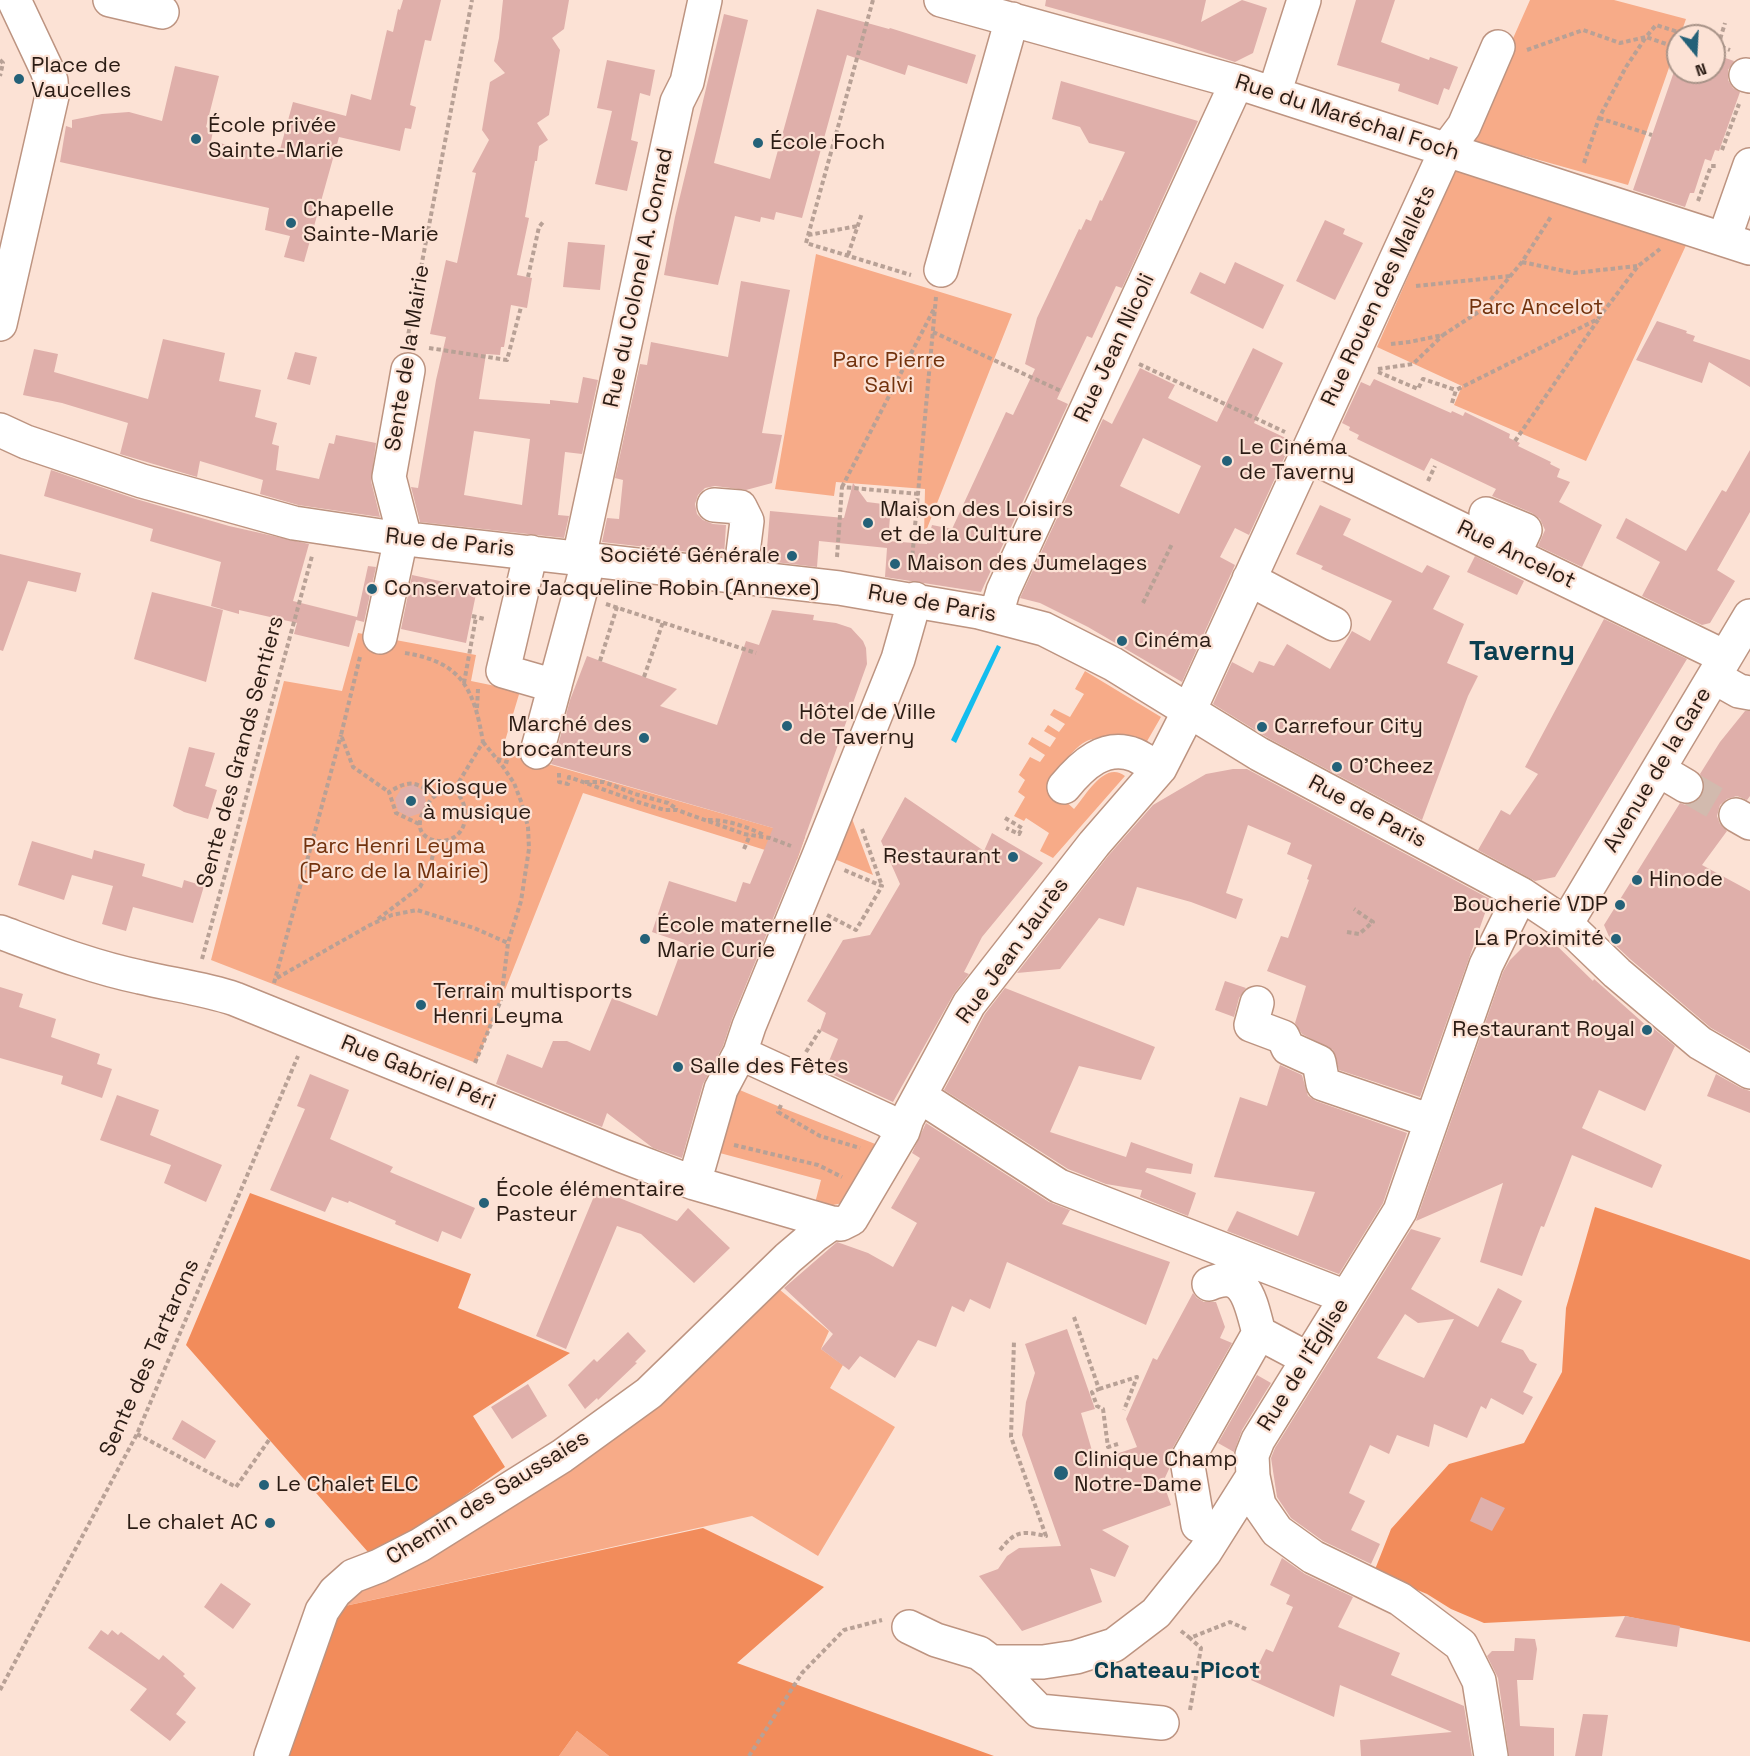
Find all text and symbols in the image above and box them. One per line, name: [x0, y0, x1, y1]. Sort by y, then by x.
north arrow: [1666, 24, 1726, 84]
place label: Place de Vaucelles: [31, 53, 131, 104]
text: N: [1693, 58, 1709, 81]
street label: Rue du Maréchal Foch: [1232, 69, 1462, 167]
marker: Place de Vaucelles: [12, 72, 26, 86]
place label: École privée Sainte-Marie: [208, 113, 344, 164]
place label: École Foch: [770, 130, 885, 156]
marker: École privée Sainte-Marie: [189, 132, 203, 146]
marker: École Foch: [751, 136, 765, 150]
street label: Rue du Colonel A. Conrad: [599, 146, 679, 410]
street label: Rue Rouen des Mallets: [1316, 182, 1442, 410]
place label: Chapelle Sainte-Marie: [303, 197, 439, 248]
marker: Chapelle Sainte-Marie: [284, 216, 298, 230]
street label: Sente de la Mairie: [380, 263, 436, 453]
street label: Rue Jean Nicoli: [1069, 270, 1161, 426]
park label: Parc Ancelot: [1469, 295, 1603, 321]
park label: Parc Pierre Salvi: [832, 348, 946, 400]
place label: Le Cinéma de Taverny: [1239, 435, 1354, 487]
marker: Le Cinéma de Taverny: [1220, 454, 1234, 468]
place label: Maison des Loisirs et de la Culture: [880, 497, 1073, 548]
street label: Rue Ancelot: [1453, 515, 1579, 595]
marker: Maison des Loisirs et de la Culture: [861, 516, 875, 530]
street label: Rue de Paris: [384, 523, 516, 563]
place label: Société Générale: [600, 543, 780, 569]
marker: Société Générale: [785, 549, 799, 563]
place label: Maison des Jumelages: [907, 551, 1147, 577]
marker: Maison des Jumelages: [888, 557, 902, 571]
place label: Conservatoire Jacqueline Robin (Annexe): [384, 576, 819, 602]
street label: Rue de Paris: [866, 580, 998, 628]
marker: Conservatoire Jacqueline Robin (Annexe): [365, 582, 379, 596]
street label: Sente des Grands Sentiers: [192, 613, 290, 891]
place label: Cinéma: [1134, 628, 1212, 654]
marker: Cinéma: [1115, 634, 1129, 648]
district label: Taverny: [1469, 635, 1575, 669]
street label: Avenue de la Gare: [1598, 683, 1718, 857]
place label: Hôtel de Ville de Taverny: [799, 700, 936, 752]
place label: Marché des brocanteurs: [501, 712, 632, 764]
place label: Carrefour City: [1274, 714, 1423, 740]
marker: Hôtel de Ville de Taverny: [780, 719, 794, 733]
marker: Carrefour City: [1255, 720, 1269, 734]
marker: Marché des brocanteurs: [637, 731, 651, 745]
place label: O'Cheez: [1349, 754, 1434, 780]
marker: O'Cheez: [1330, 760, 1344, 774]
street label: Rue de Paris: [1304, 770, 1430, 854]
place label: Kiosque à musique: [423, 775, 531, 826]
marker: Kiosque à musique: [404, 794, 418, 808]
park label: Parc Henri Leyma (Parc de la Mairie): [300, 834, 488, 885]
place label: Restaurant: [883, 844, 1001, 870]
marker: Restaurant: [1006, 850, 1020, 864]
place label: Hinode: [1649, 867, 1723, 893]
street label: Rue Jean Jaurès: [951, 873, 1075, 1029]
marker: Hinode: [1630, 873, 1644, 887]
place label: Boucherie VDP: [1453, 892, 1608, 918]
marker: Boucherie VDP: [1613, 898, 1627, 912]
place label: École maternelle Marie Curie: [657, 913, 832, 964]
place label: La Proximité: [1474, 926, 1604, 952]
marker: École maternelle Marie Curie: [638, 932, 652, 946]
marker: La Proximité: [1609, 932, 1623, 946]
place label: Terrain multisports Henri Leyma: [433, 979, 633, 1030]
marker: Terrain multisports Henri Leyma: [414, 998, 428, 1012]
place label: Restaurant Royal: [1452, 1017, 1635, 1043]
marker: Restaurant Royal: [1640, 1023, 1654, 1037]
street label: Rue Gabriel Péri: [337, 1030, 499, 1116]
place label: Salle des Fêtes: [690, 1054, 849, 1080]
marker: Salle des Fêtes: [671, 1060, 685, 1074]
place label: École élémentaire Pasteur: [496, 1177, 685, 1228]
marker: École élémentaire Pasteur: [477, 1196, 491, 1210]
street label: Sente des Tartarons: [94, 1255, 206, 1461]
street label: Rue de l'Église: [1253, 1294, 1355, 1436]
street label: Chemin des Saussaies: [382, 1425, 594, 1571]
place label: Clinique Champ Notre-Dame: [1074, 1447, 1237, 1498]
marker: Clinique Champ Notre-Dame: [1052, 1464, 1070, 1482]
place label: Le Chalet ELC: [276, 1472, 419, 1498]
marker: Le Chalet ELC: [257, 1478, 271, 1492]
place label: Le chalet AC: [127, 1510, 258, 1536]
marker: Le chalet AC: [263, 1516, 277, 1530]
district label: Chateau-Picot: [1094, 1657, 1260, 1685]

